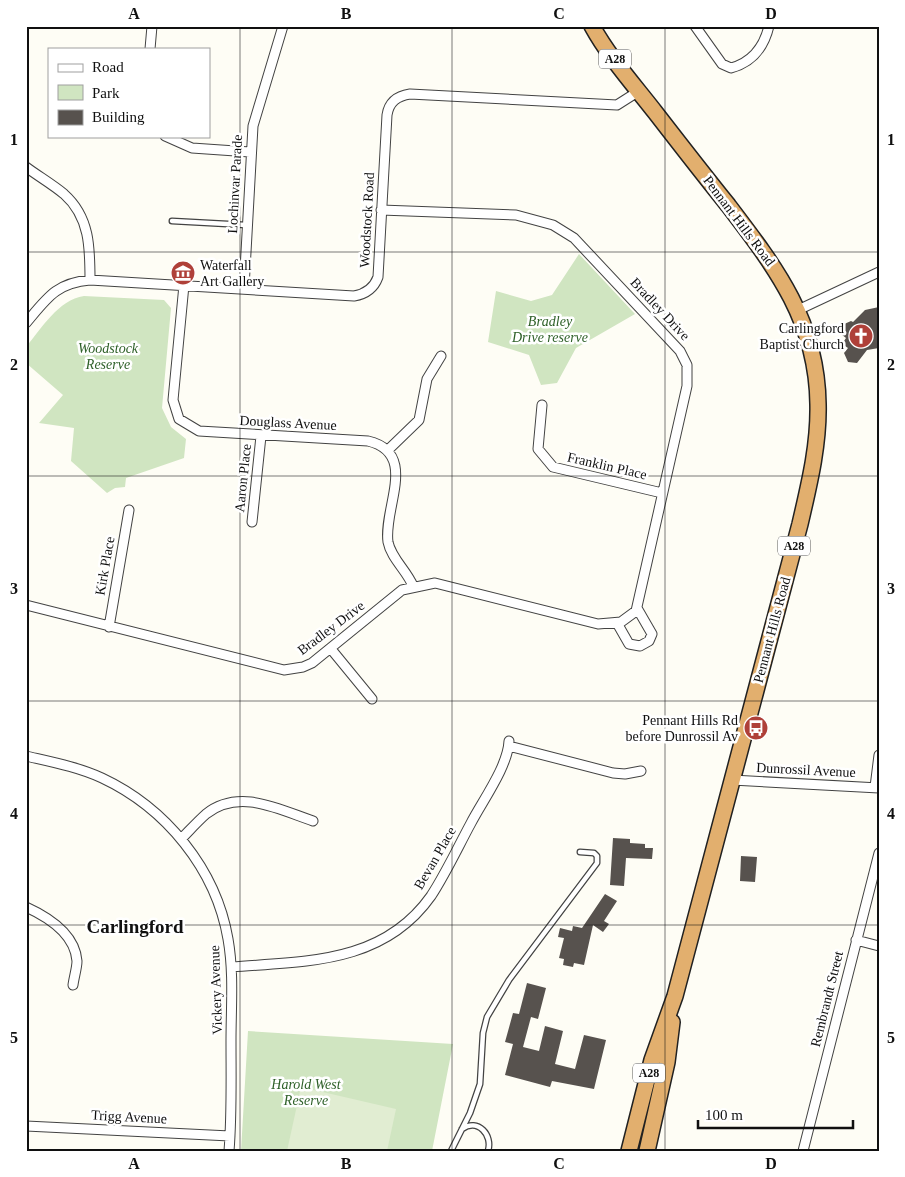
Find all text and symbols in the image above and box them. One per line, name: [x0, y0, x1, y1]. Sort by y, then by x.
text: A: [128, 5, 140, 22]
text: B: [341, 5, 352, 22]
text: C: [553, 5, 565, 22]
text: D: [765, 5, 777, 22]
legend: [48, 48, 210, 138]
road number: A28: [599, 50, 631, 68]
text: Road: [92, 59, 124, 75]
text: Park: [92, 85, 120, 101]
text: Building: [92, 109, 145, 125]
text: 1: [10, 131, 18, 148]
text: 1: [887, 131, 895, 148]
street label: Lochinvar Parade: [225, 134, 245, 234]
street label: Woodstock Road: [357, 172, 377, 268]
street label: Pennant Hills Road: [700, 173, 778, 269]
place label: Waterfall Art Gallery: [200, 258, 264, 289]
museum icon: Waterfall Art Gallery: [170, 260, 196, 286]
street label: Bradley Drive: [627, 275, 693, 343]
park label: Bradley Drive reserve: [511, 314, 588, 345]
place label: Carlingford Baptist Church: [760, 321, 844, 352]
church icon: Carlingford Baptist Church: [848, 323, 874, 349]
park label: Woodstock Reserve: [78, 341, 139, 372]
text: 2: [10, 356, 18, 373]
text: 2: [887, 356, 895, 373]
street label: Douglass Avenue: [239, 413, 337, 433]
street label: Aaron Place: [232, 443, 254, 513]
street label: Franklin Place: [566, 450, 648, 482]
street label: Kirk Place: [92, 535, 118, 597]
road number: A28: [778, 536, 810, 556]
street label: Pennant Hills Road: [751, 575, 793, 685]
text: 3: [10, 580, 18, 597]
text: 3: [887, 580, 895, 597]
street label: Bradley Drive: [295, 598, 367, 658]
place label: Pennant Hills Rd before Dunrossil Av: [626, 713, 738, 744]
bus stop icon: Pennant Hills Rd before Dunrossil Av: [743, 715, 769, 741]
street label: Dunrossil Avenue: [756, 760, 856, 780]
text: 4: [10, 805, 18, 822]
text: 4: [887, 805, 895, 822]
street label: Bevan Place: [411, 824, 459, 892]
district label: Carlingford: [86, 916, 184, 937]
street label: Vickery Avenue: [207, 945, 225, 1035]
street label: Rembrandt Street: [808, 949, 846, 1049]
text: 5: [10, 1029, 18, 1046]
text: 5: [887, 1029, 895, 1046]
road number: A28: [633, 1064, 665, 1082]
park label: Harold West Reserve: [270, 1077, 342, 1108]
scale bar: [698, 1097, 852, 1129]
text: 100 m: [705, 1107, 743, 1123]
street label: Trigg Avenue: [91, 1108, 167, 1126]
text: A: [128, 1155, 140, 1172]
text: B: [341, 1155, 352, 1172]
text: C: [553, 1155, 565, 1172]
text: D: [765, 1155, 777, 1172]

